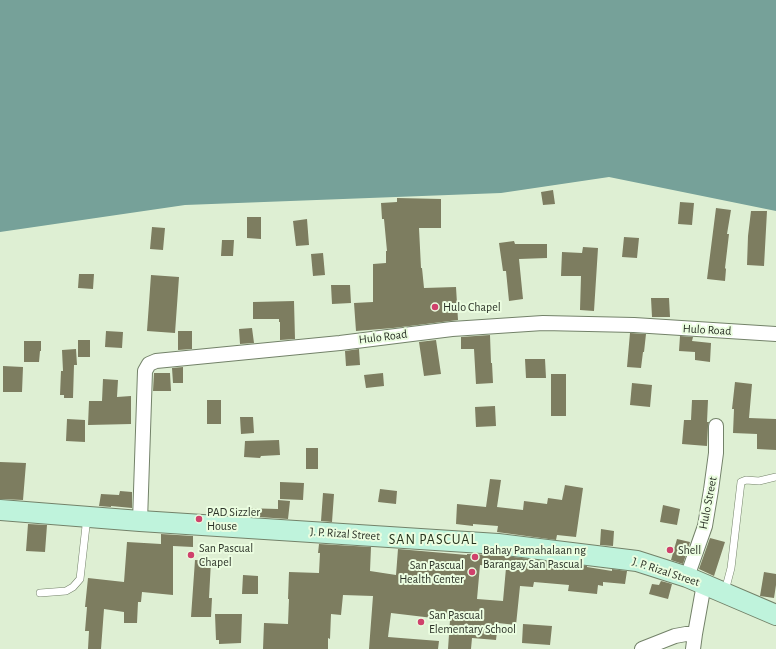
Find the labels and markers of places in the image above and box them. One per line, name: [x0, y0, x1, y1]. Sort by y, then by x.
place label: Hulo Chapel: [443, 300, 501, 314]
marker: Hulo Chapel: [430, 302, 440, 312]
place label: PAD Sizzler House: [207, 505, 260, 533]
marker: PAD Sizzler House: [194, 514, 204, 524]
place label: San Pascual Chapel: [199, 541, 253, 569]
place label: Bahay Pamahalaan ng Barangay San Pascual: [483, 543, 586, 571]
place label: Shell: [678, 543, 701, 557]
marker: Shell: [665, 545, 675, 555]
marker: San Pascual Chapel: [186, 550, 196, 560]
marker: Bahay Pamahalaan ng Barangay San Pascual: [470, 552, 480, 562]
place label: San Pascual Health Center: [399, 558, 464, 586]
marker: San Pascual Health Center: [467, 567, 477, 577]
place label: San Pascual Elementary School: [429, 608, 516, 636]
marker: San Pascual Elementary School: [416, 617, 426, 627]

